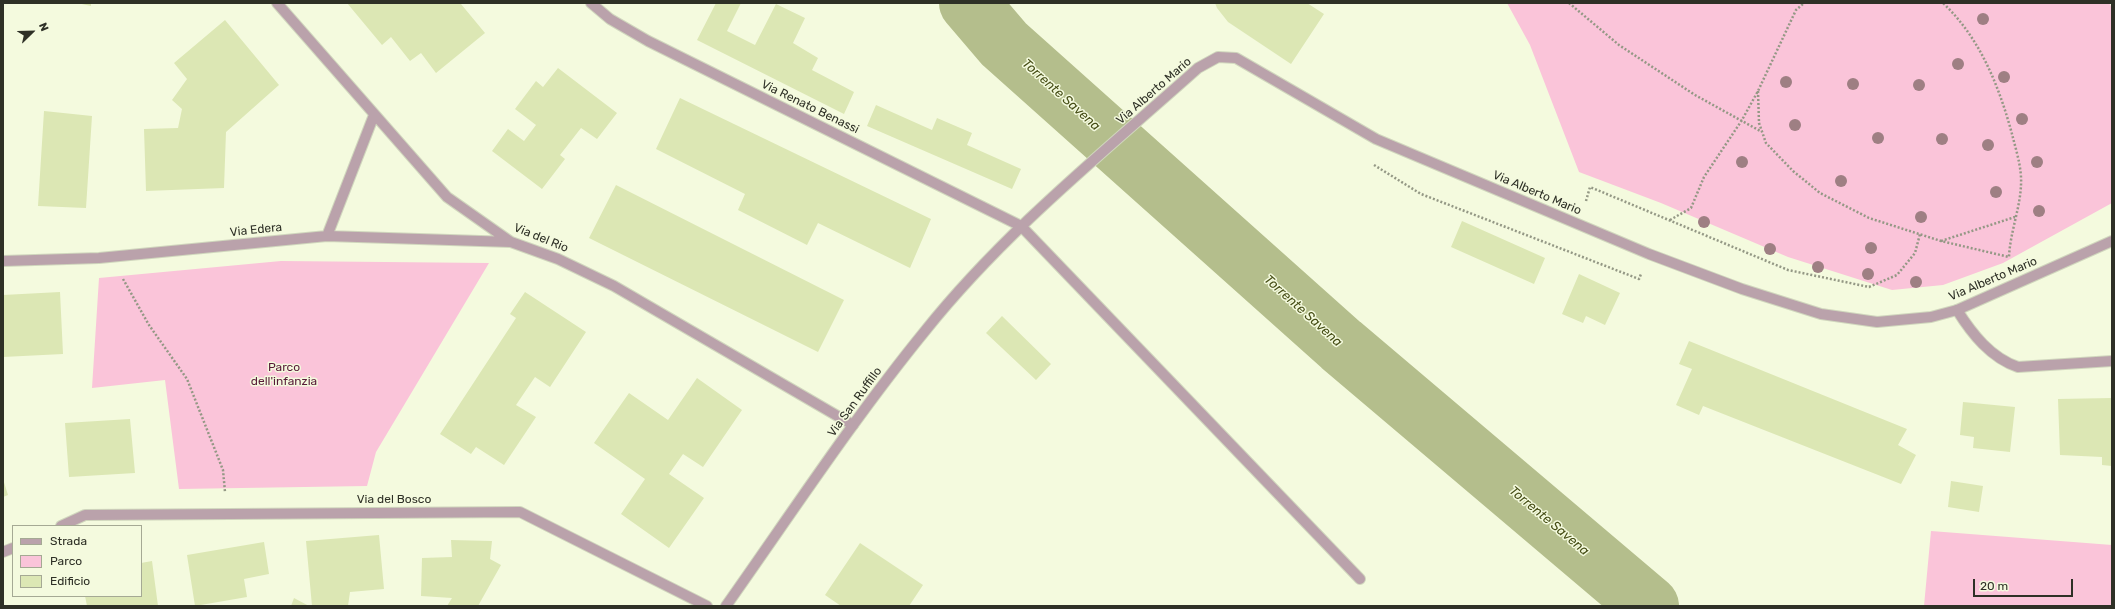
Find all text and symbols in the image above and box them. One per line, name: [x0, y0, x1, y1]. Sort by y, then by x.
north arrow: [12, 12, 52, 52]
text: N: [36, 21, 51, 33]
street label: Via Alberto Mario: [1114, 55, 1194, 127]
water label: Torrente Savena: [1019, 56, 1103, 134]
street label: Via Renato Benassi: [759, 77, 861, 137]
street label: Via Alberto Mario: [1491, 168, 1583, 218]
street label: Via Edera: [229, 220, 283, 240]
street label: Via del Rio: [512, 221, 570, 255]
street label: Via Alberto Mario: [1947, 254, 2039, 304]
water label: Torrente Savena: [1261, 272, 1345, 350]
park label: Parco dell'infanzia: [251, 361, 317, 389]
street label: Via San Ruffillo: [825, 364, 885, 440]
water label: Torrente Savena: [1506, 483, 1592, 559]
street label: Via del Bosco: [357, 493, 431, 507]
legend: [12, 525, 142, 597]
text: Strada: [50, 534, 87, 548]
text: Parco: [50, 554, 82, 568]
scale bar: [1975, 571, 2075, 597]
text: Edificio: [50, 574, 90, 588]
text: 20 m: [1980, 579, 2008, 593]

